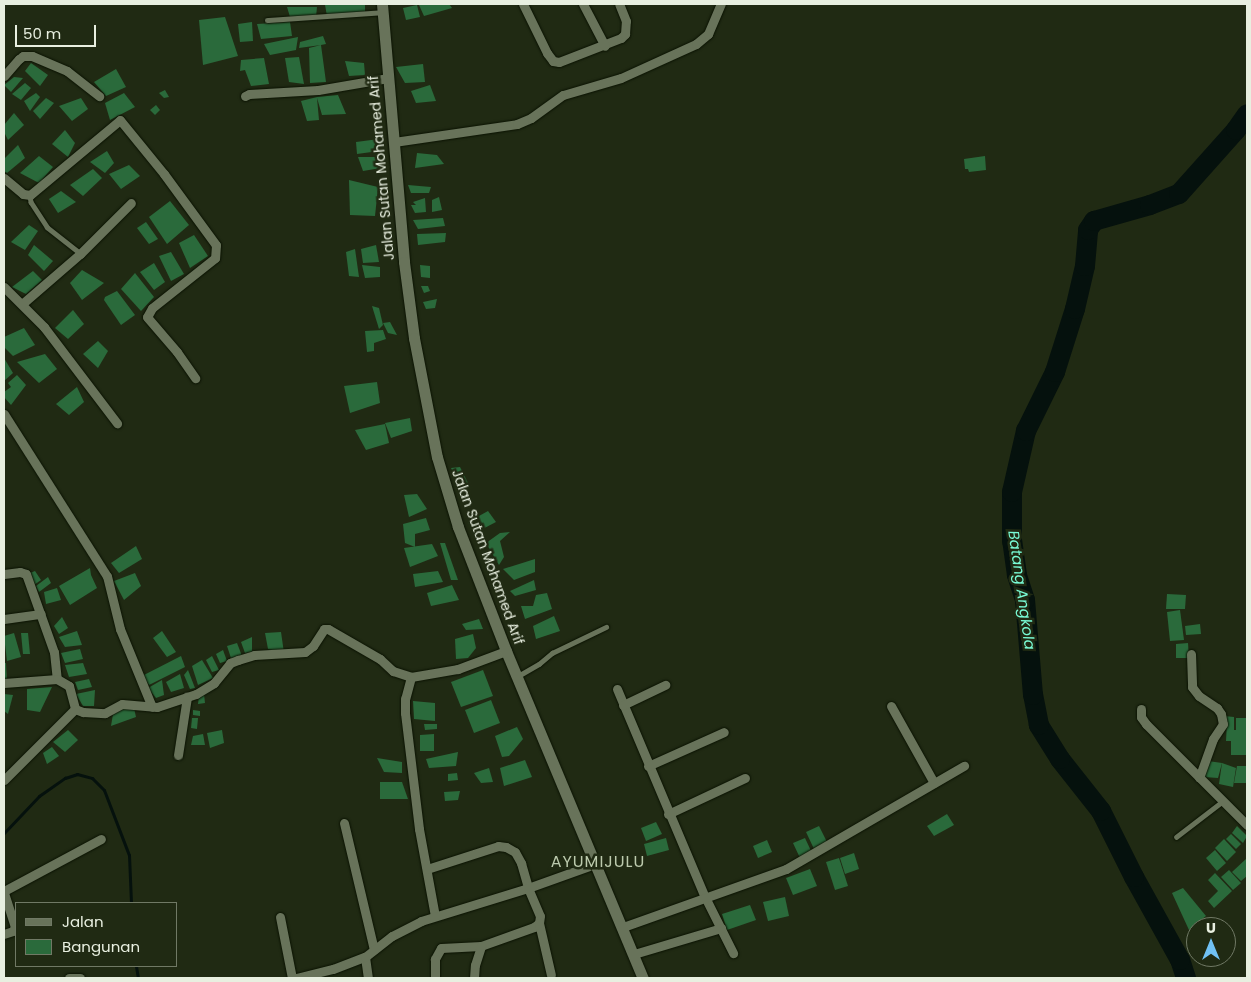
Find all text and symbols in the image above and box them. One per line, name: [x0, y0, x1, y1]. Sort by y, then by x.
scale bar: [18, 15, 99, 47]
text: 50 m: [23, 23, 61, 44]
street label: Jalan Sutan Mohamed Arif: [365, 75, 397, 261]
street label: Jalan Sutan Mohamed Arif: [448, 467, 528, 647]
water label: Batang Angkola: [1005, 529, 1039, 651]
district label: AYUMIJULU: [550, 852, 646, 872]
legend: [15, 902, 178, 967]
text: Jalan: [62, 911, 104, 932]
north arrow: [1186, 917, 1236, 967]
text: U: [1206, 918, 1216, 938]
text: Bangunan: [62, 936, 140, 957]

